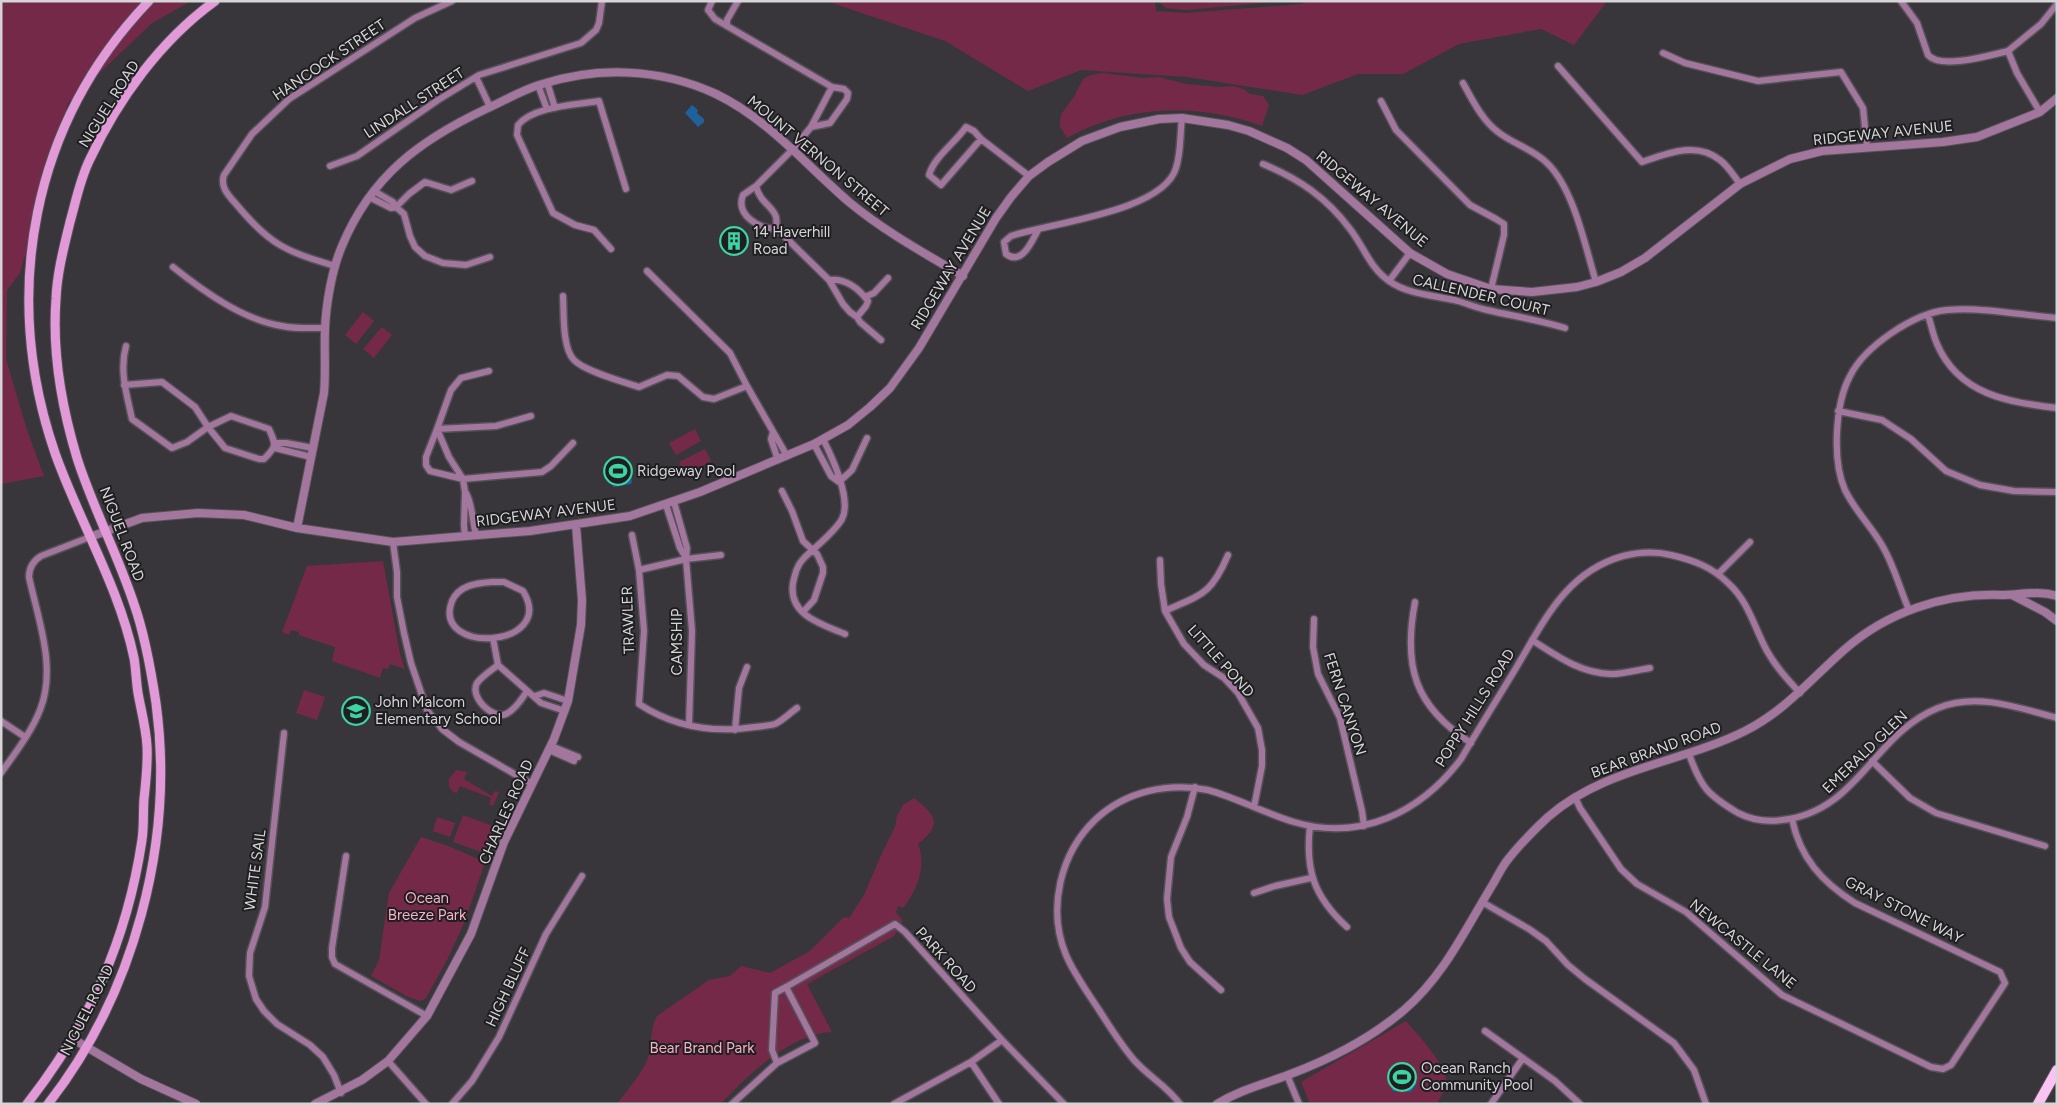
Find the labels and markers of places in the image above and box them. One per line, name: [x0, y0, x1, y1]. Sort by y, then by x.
place label: 14 Haverhill Road: [753, 223, 830, 258]
building icon: 14 Haverhill Road: [719, 226, 749, 256]
sports icon: Ridgeway Pool: [603, 456, 633, 486]
place label: Ridgeway Pool: [637, 462, 735, 480]
place label: John Malcom Elementary School: [375, 693, 501, 728]
school or university icon: John Malcom Elementary School: [341, 696, 371, 726]
place label: Ocean Ranch Community Pool: [1421, 1059, 1533, 1094]
sports icon: Ocean Ranch Community Pool: [1387, 1062, 1417, 1092]

